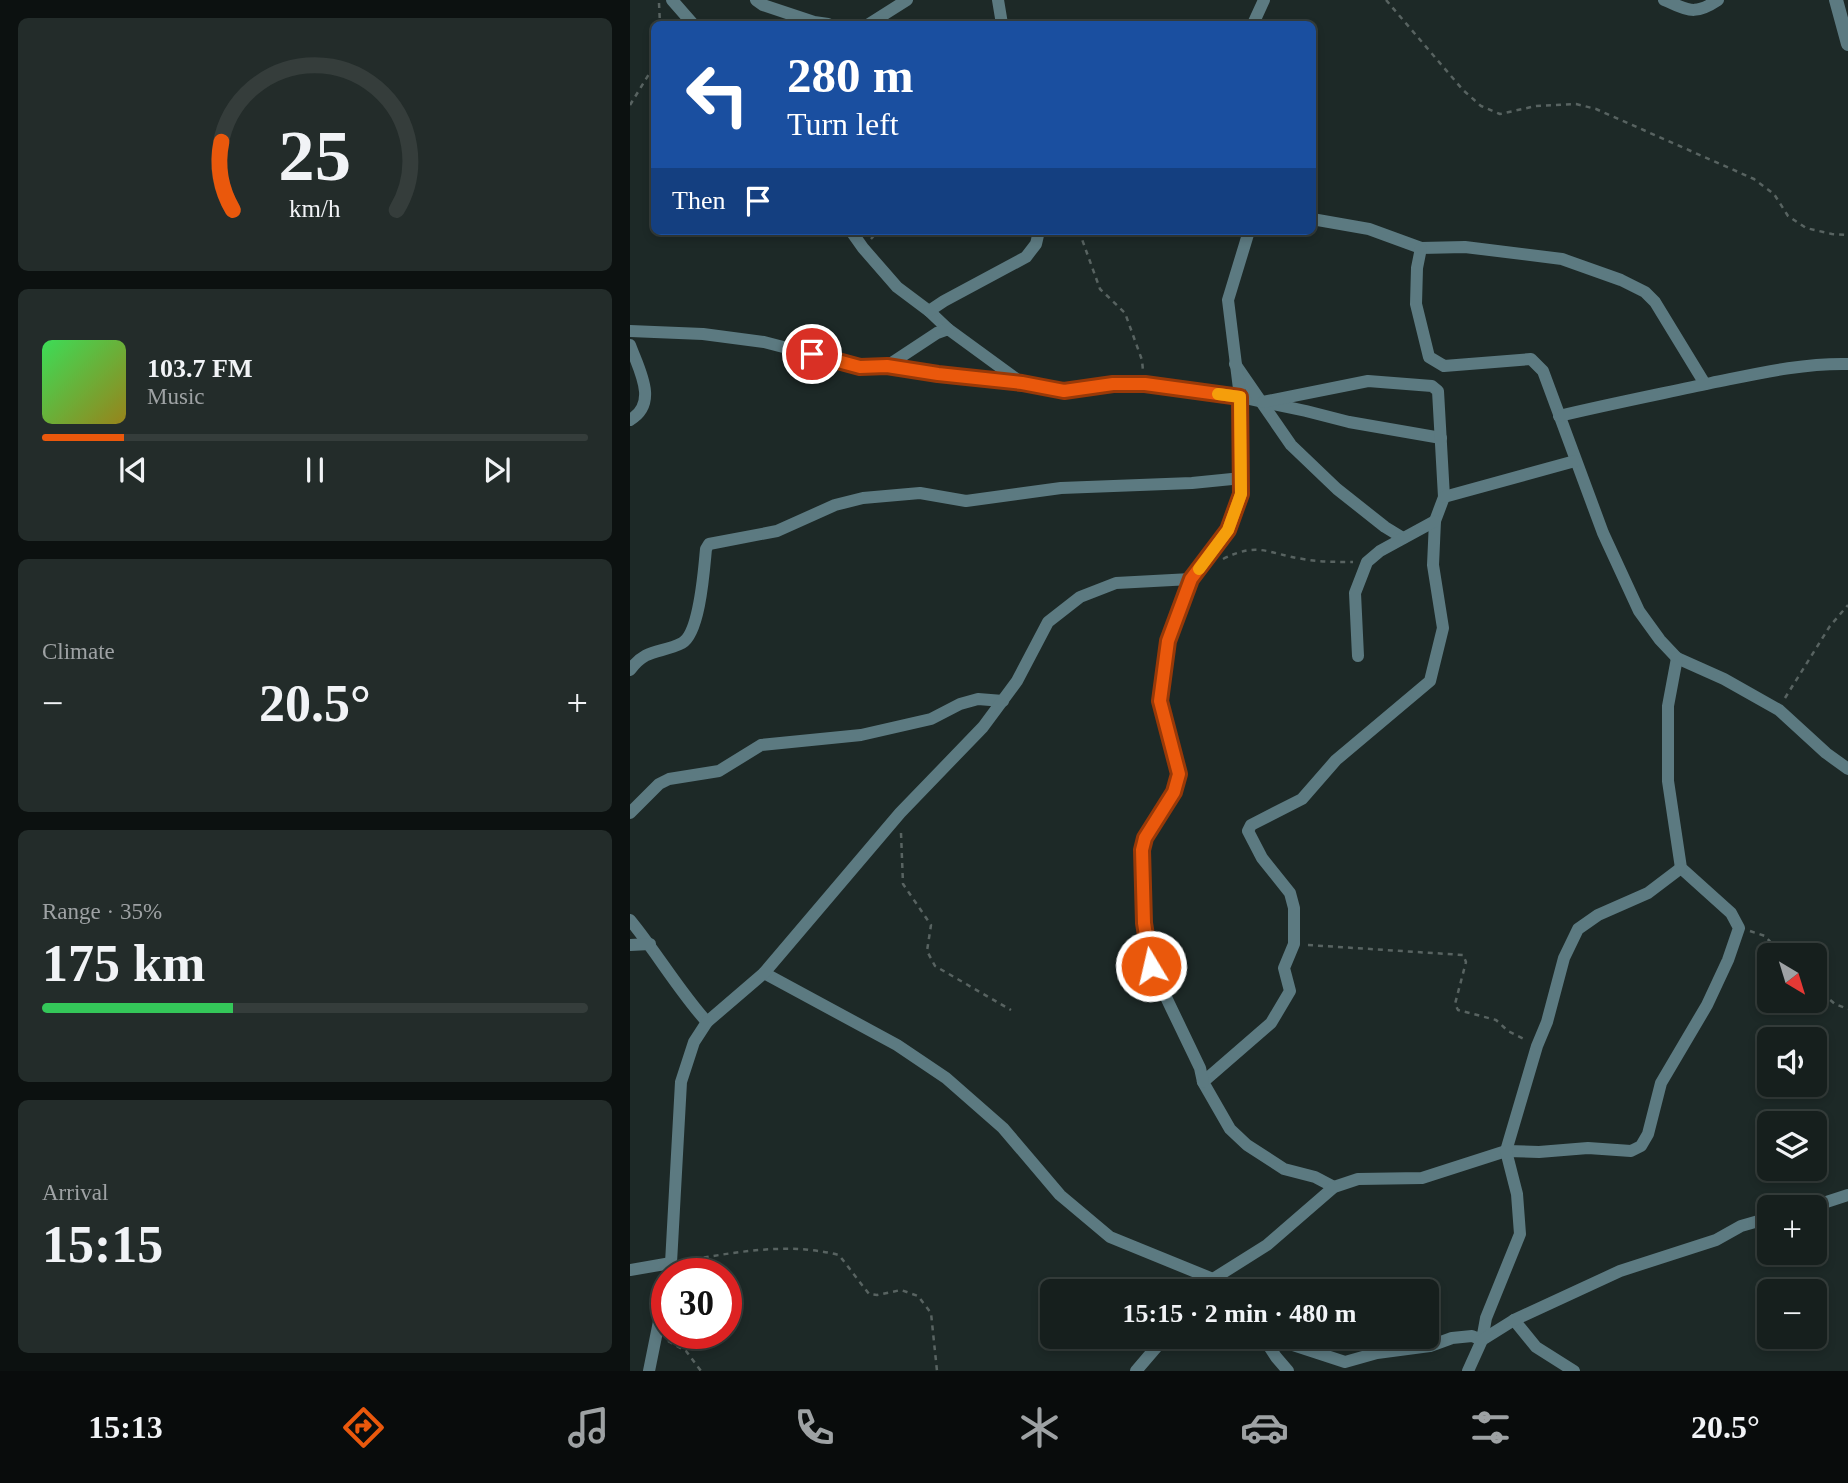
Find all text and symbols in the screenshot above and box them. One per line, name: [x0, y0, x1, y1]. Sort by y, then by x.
text: 280 m: [787, 48, 914, 103]
icon: left: [672, 49, 763, 140]
text: Turn left: [787, 106, 899, 142]
text: 25: [279, 116, 351, 197]
icon: arrive: [739, 182, 777, 220]
text: Then: [672, 186, 725, 215]
text: km/h: [289, 195, 341, 222]
pin: [782, 324, 842, 384]
icon: arrive: [793, 335, 831, 373]
text: 103.7 FM: [147, 354, 252, 383]
text: Music: [147, 384, 205, 409]
icon: previous: [114, 451, 152, 489]
icon: pause: [296, 451, 334, 489]
icon: next: [478, 451, 516, 489]
text: Climate: [42, 639, 115, 664]
text: 20.5°: [259, 675, 371, 732]
text: −: [42, 682, 63, 724]
text: +: [567, 682, 588, 724]
text: Range · 35%: [42, 899, 162, 924]
position arrow: [1114, 929, 1188, 1003]
text: 175 km: [42, 935, 205, 992]
north arrow: [1757, 943, 1827, 1013]
map controls: [1757, 943, 1827, 1349]
button: sound: [1757, 1027, 1827, 1097]
button: layers: [1757, 1111, 1827, 1181]
text: Arrival: [42, 1180, 108, 1205]
button: +: [1757, 1195, 1827, 1265]
text: 15:15: [42, 1216, 163, 1273]
speed limit sign: 30: [651, 1258, 742, 1349]
button: −: [1757, 1279, 1827, 1349]
text: 15:15 · 2 min · 480 m: [1123, 1299, 1357, 1328]
icon: directions: [339, 1403, 388, 1452]
icon: music: [564, 1403, 613, 1452]
icon: phone: [790, 1403, 839, 1452]
icon: climate: [1015, 1403, 1064, 1452]
icon: car: [1240, 1403, 1289, 1452]
icon: filters: [1466, 1403, 1515, 1452]
text: 15:13: [88, 1409, 163, 1445]
text: 20.5°: [1691, 1409, 1760, 1445]

